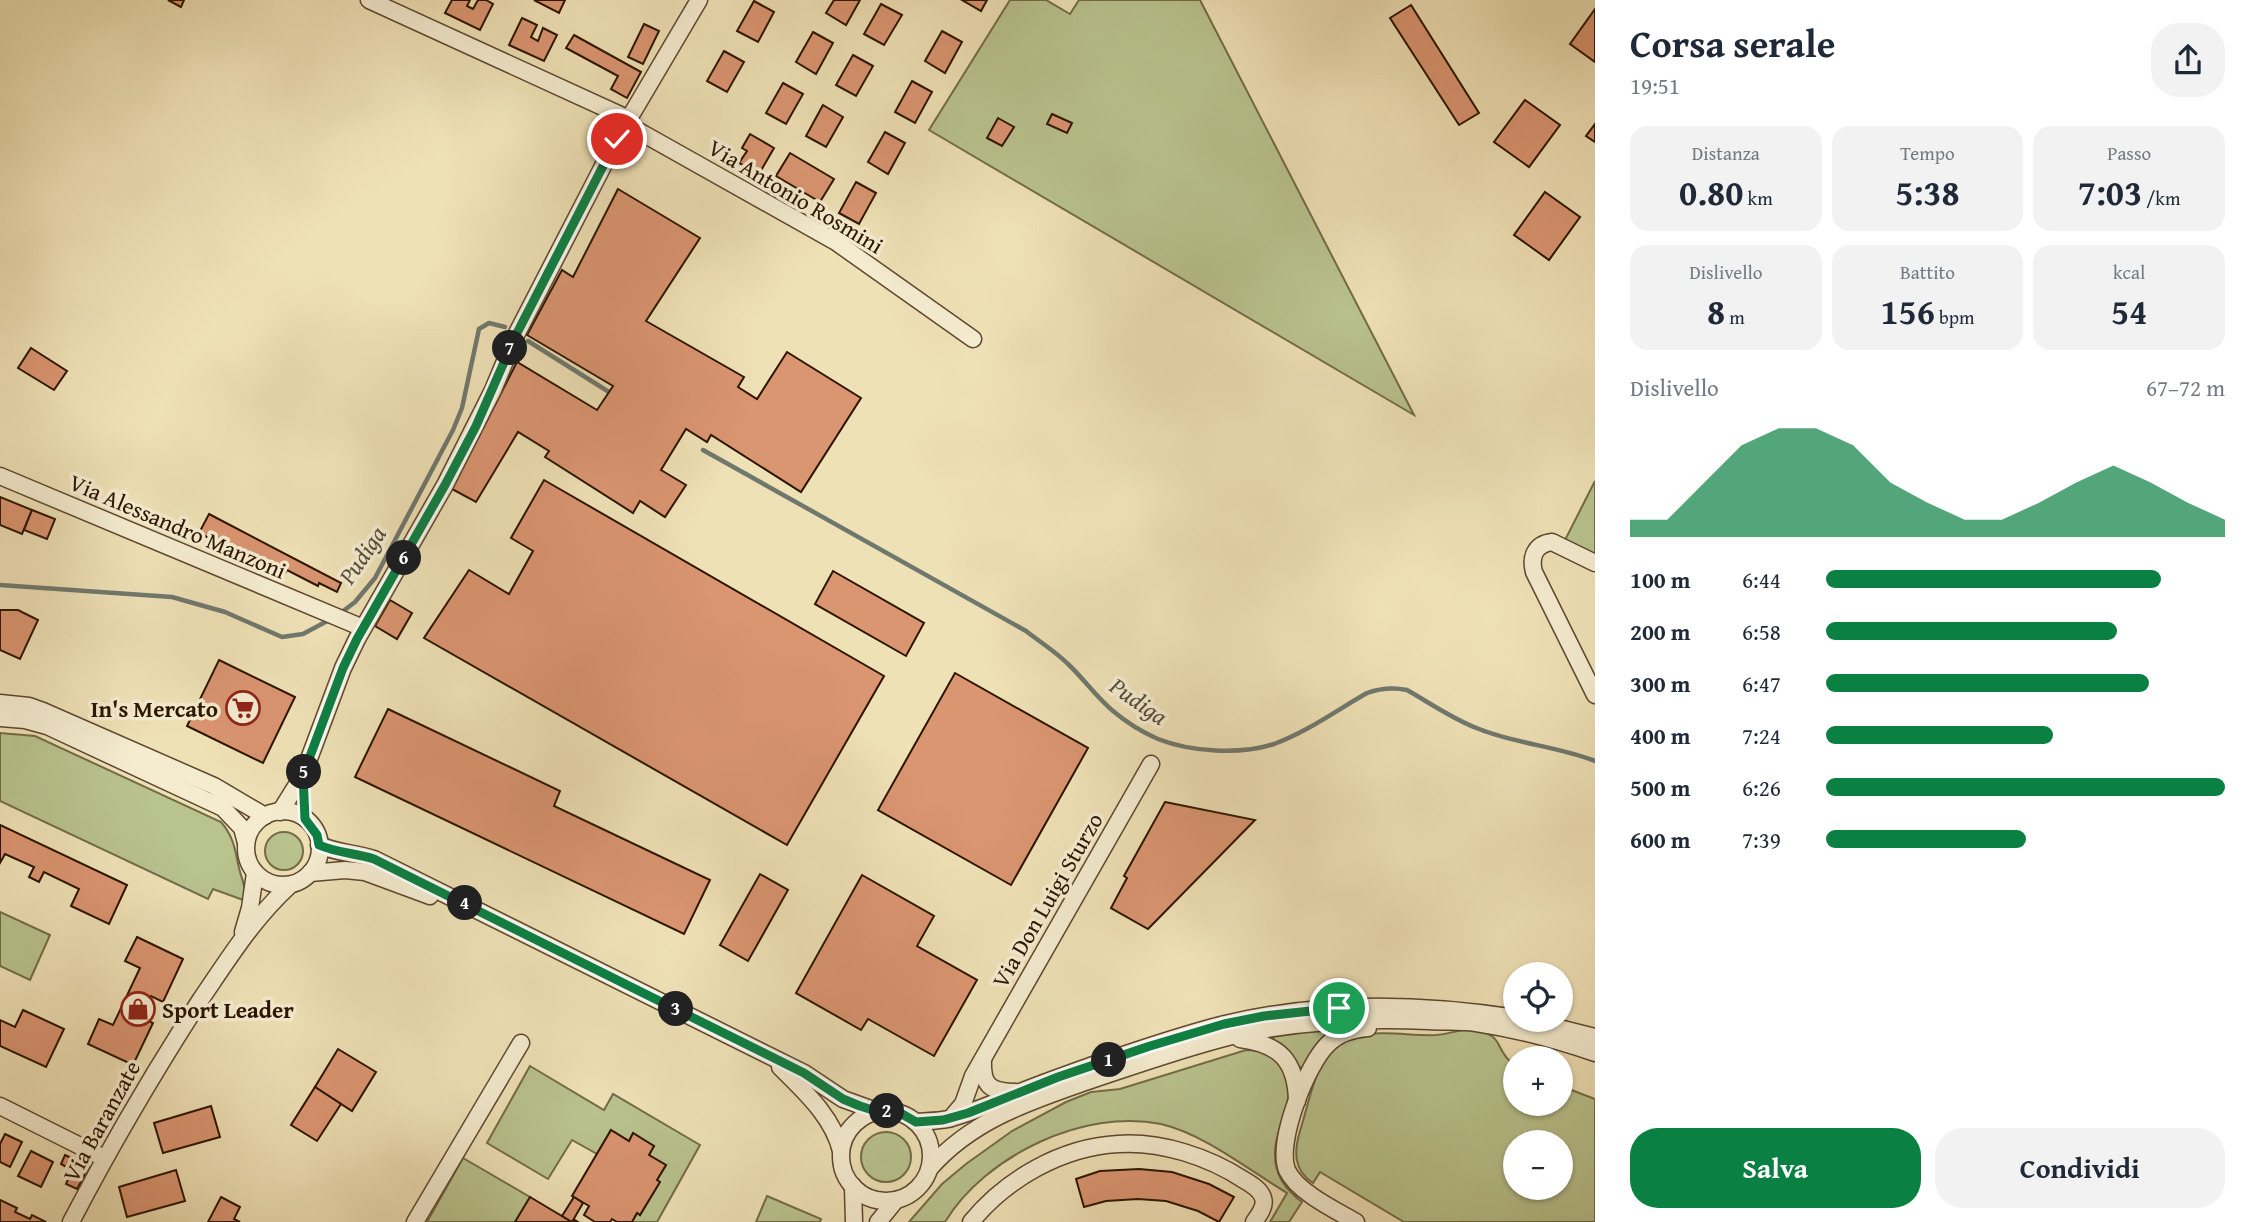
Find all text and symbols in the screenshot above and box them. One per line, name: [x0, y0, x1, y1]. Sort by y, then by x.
text: Corsa serale: [1630, 15, 1835, 71]
button: share: [2151, 23, 2225, 97]
text: 19:51: [1630, 69, 1680, 102]
pin: [587, 109, 647, 169]
icon: check: [598, 120, 636, 158]
street label: Via Antonio Rosmini: [702, 131, 890, 261]
text: Distanza: [1692, 139, 1760, 167]
text: Tempo: [1900, 139, 1955, 167]
text: Passo: [2107, 139, 2151, 167]
text: 0.80: [1679, 167, 1743, 218]
text: 5:38: [1895, 167, 1960, 218]
text: 7:03: [2078, 167, 2142, 218]
text: km: [1743, 184, 1773, 212]
text: /km: [2142, 184, 2180, 212]
text: Dislivello: [1689, 258, 1763, 286]
text: Battito: [1900, 258, 1955, 286]
text: kcal: [2113, 258, 2145, 286]
text: 8: [1707, 286, 1725, 337]
text: 156: [1880, 286, 1935, 337]
text: 54: [2111, 286, 2147, 337]
text: m: [1725, 303, 1745, 331]
text: bpm: [1935, 303, 1975, 331]
pin: 7: [492, 330, 528, 366]
text: 7: [505, 333, 514, 361]
text: Dislivello: [1630, 371, 1719, 404]
text: 67–72 m: [2146, 371, 2225, 404]
street label: Via Alessandro Manzoni: [64, 465, 292, 587]
water label: Pudiga: [329, 519, 394, 592]
pin: 6: [386, 540, 422, 576]
text: 6: [399, 543, 408, 571]
text: 100 m: [1630, 563, 1691, 596]
text: 6:44: [1742, 563, 1781, 596]
text: 200 m: [1630, 615, 1691, 648]
text: 6:58: [1742, 615, 1781, 648]
text: 300 m: [1630, 667, 1691, 700]
text: 6:47: [1742, 667, 1781, 700]
water label: Pudiga: [1102, 668, 1175, 734]
supermarket icon: In's Mercato: [224, 689, 262, 727]
place label: In's Mercato: [91, 692, 218, 725]
text: 400 m: [1630, 719, 1691, 752]
text: 7:24: [1742, 719, 1781, 752]
pin: 5: [286, 754, 322, 790]
text: 5: [299, 757, 308, 785]
text: 500 m: [1630, 771, 1691, 804]
text: 6:26: [1742, 771, 1781, 804]
street label: Via Don Luigi Sturzo: [983, 806, 1111, 994]
text: 600 m: [1630, 823, 1691, 856]
text: 7:39: [1742, 823, 1781, 856]
pin: 4: [448, 886, 482, 920]
text: 4: [460, 888, 469, 916]
map controls: [1503, 962, 1573, 1200]
button: locate: [1503, 962, 1573, 1032]
pin: [1309, 978, 1369, 1038]
icon: arrive: [1320, 989, 1358, 1027]
shop icon: Sport Leader: [119, 990, 157, 1028]
pin: 3: [658, 992, 694, 1026]
place label: Sport Leader: [162, 993, 294, 1026]
text: 3: [671, 994, 680, 1022]
pin: 1: [1092, 1042, 1126, 1078]
text: 1: [1104, 1045, 1113, 1073]
button: +: [1503, 1046, 1573, 1116]
street label: Via Baranzate: [54, 1054, 148, 1188]
pin: 2: [870, 1094, 904, 1128]
text: 2: [882, 1096, 891, 1124]
button: Salva: [1630, 1128, 1921, 1208]
button: Condividi: [1935, 1128, 2225, 1208]
button: −: [1503, 1130, 1573, 1200]

